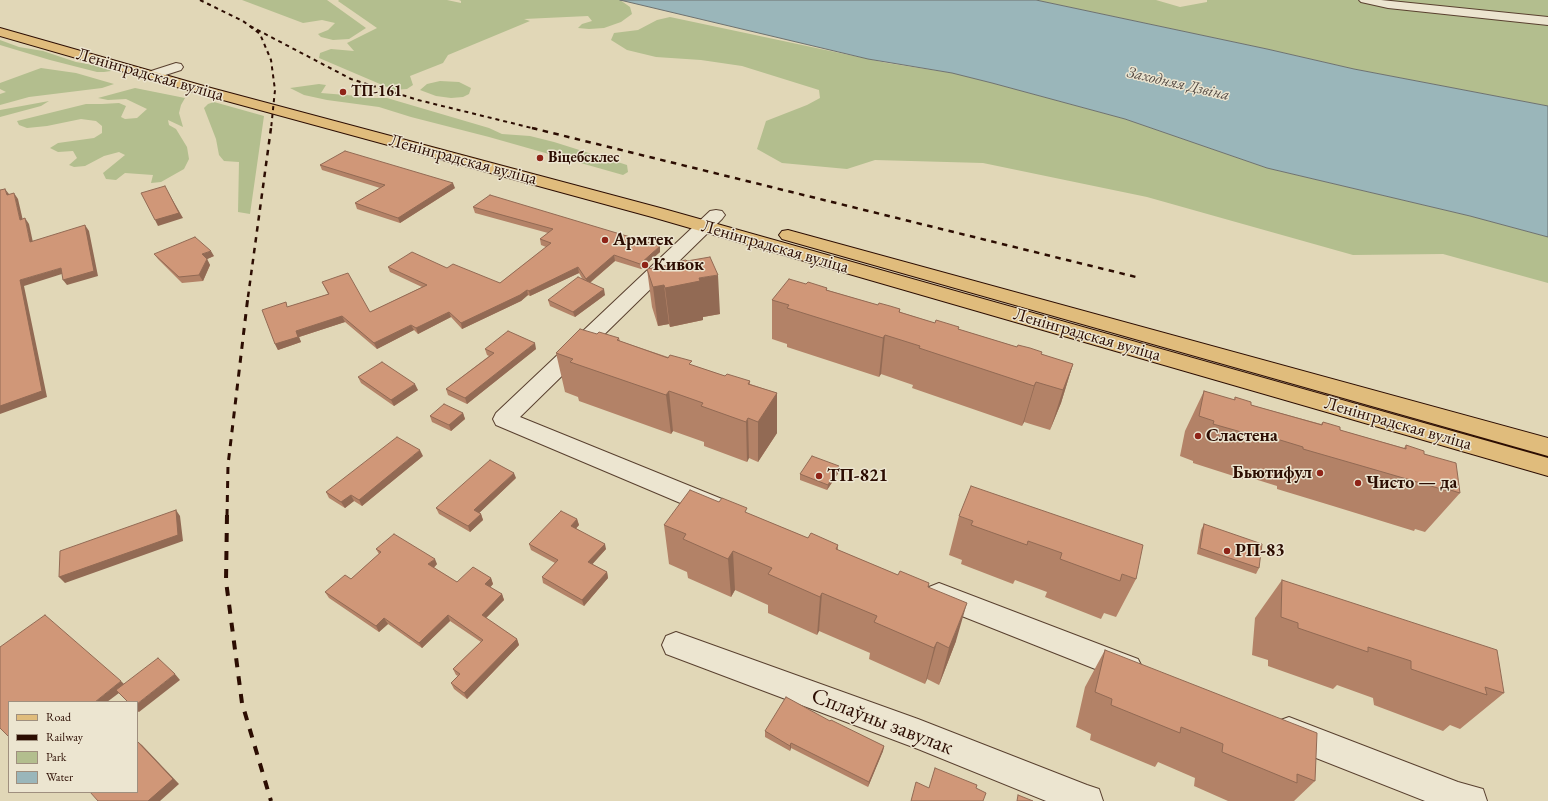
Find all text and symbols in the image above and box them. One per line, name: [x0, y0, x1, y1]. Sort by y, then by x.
street label: Ленінградская вуліца: [74, 44, 226, 106]
water label: Заходняя Дзвіна: [1125, 63, 1231, 105]
place label: ТП-161: [351, 83, 402, 101]
marker: ТП-161: [338, 87, 348, 97]
street label: Ленінградская вуліца: [387, 130, 539, 190]
place label: Віцебсклес: [548, 149, 619, 167]
marker: Віцебсклес: [535, 153, 545, 163]
street label: Ленінградская вуліца: [699, 216, 851, 278]
place label: Армтек: [613, 229, 674, 251]
marker: Армтек: [600, 235, 610, 245]
place label: Кивок: [653, 254, 704, 276]
marker: Кивок: [640, 260, 650, 270]
street label: Ленінградская вуліца: [1011, 304, 1163, 366]
street label: Ленінградская вуліца: [1322, 393, 1474, 455]
place label: Сластена: [1206, 425, 1278, 447]
marker: Сластена: [1193, 431, 1203, 441]
place label: Бьютифул: [1232, 462, 1312, 484]
place label: ТП-821: [827, 465, 888, 487]
marker: Бьютифул: [1315, 468, 1325, 478]
marker: ТП-821: [814, 471, 824, 481]
place label: Чисто — да: [1366, 472, 1457, 494]
marker: Чисто — да: [1353, 478, 1363, 488]
place label: РП-83: [1235, 540, 1285, 562]
marker: РП-83: [1222, 546, 1232, 556]
street label: Сплаўны завулак: [807, 683, 957, 761]
legend: [8, 701, 138, 793]
text: Road: [46, 709, 71, 725]
text: Railway: [46, 729, 83, 745]
text: Park: [46, 749, 66, 765]
text: Water: [46, 769, 73, 785]

